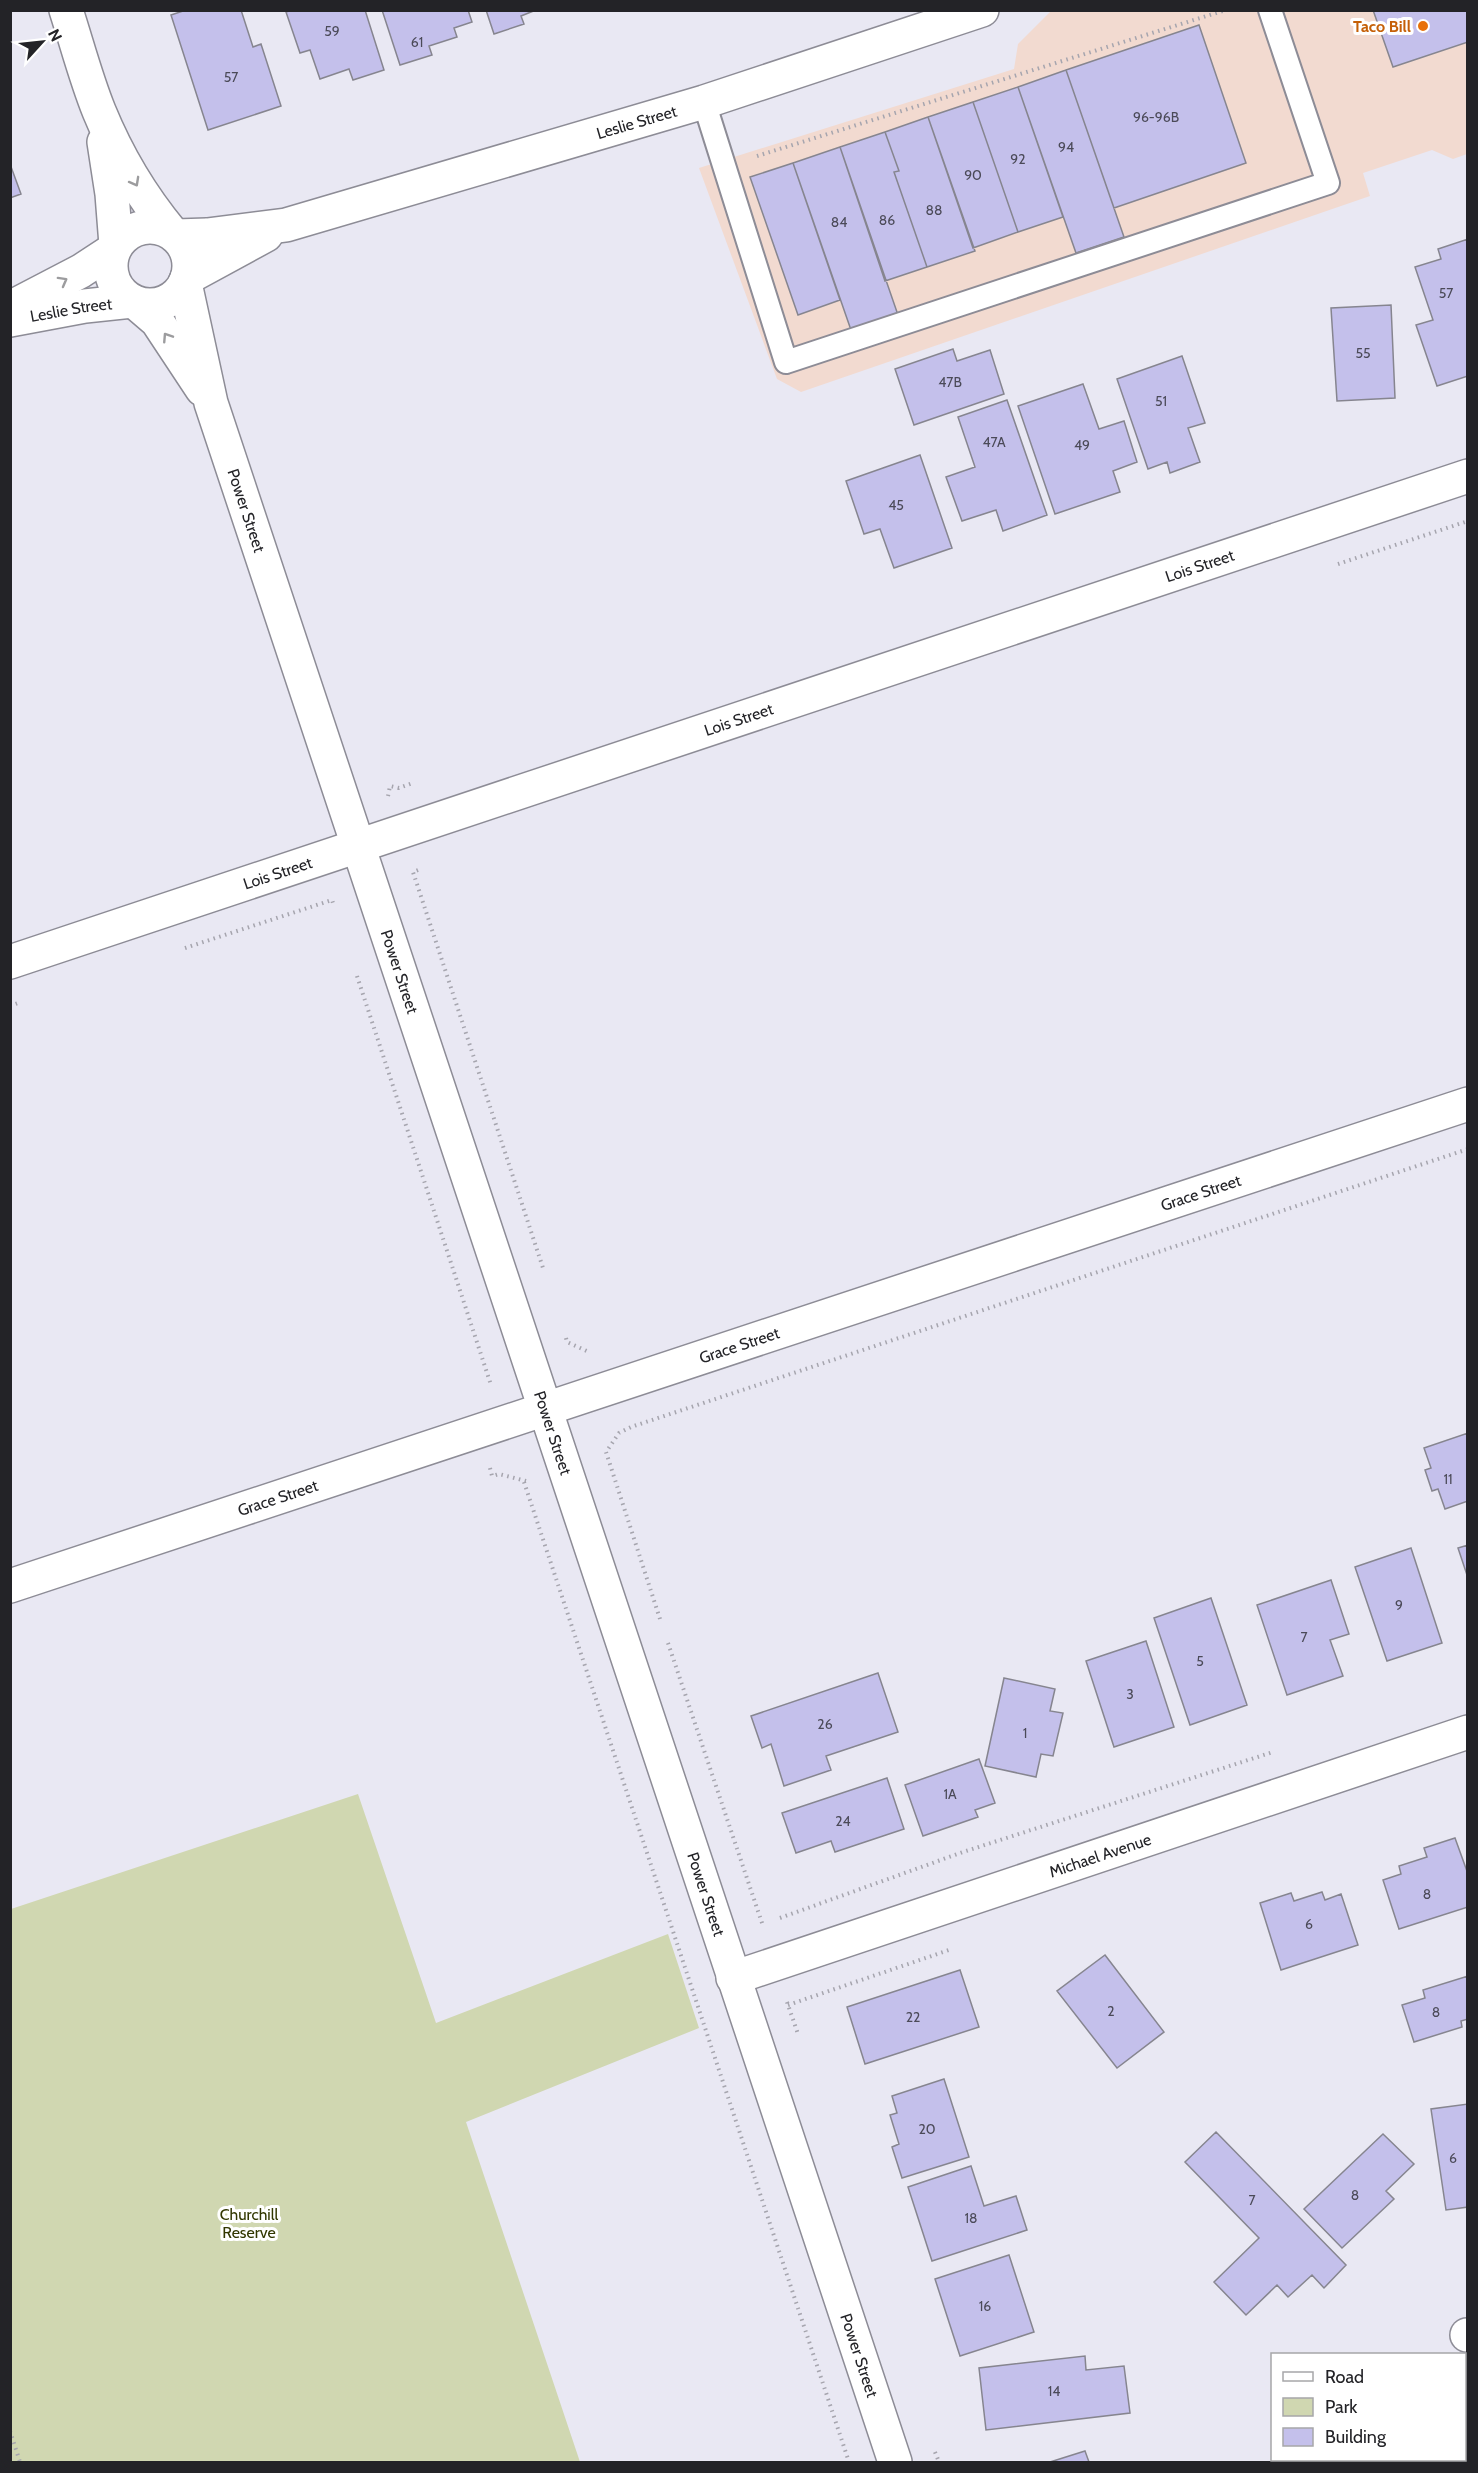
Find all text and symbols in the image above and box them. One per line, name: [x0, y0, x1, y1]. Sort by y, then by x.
north arrow: [12, 12, 72, 72]
place label: Taco Bill: [1353, 17, 1411, 36]
marker: Taco Bill: [1416, 19, 1430, 33]
house number: 59: [324, 22, 340, 40]
text: N: [44, 26, 66, 45]
house number: 61: [411, 33, 423, 51]
house number: 57: [224, 68, 238, 86]
street label: Leslie Street: [594, 101, 679, 143]
house number: 96-96B: [1133, 108, 1179, 126]
house number: 94: [1058, 138, 1074, 156]
house number: 92: [1010, 150, 1026, 168]
house number: 90: [964, 166, 982, 184]
one-way arrow: [128, 176, 139, 186]
house number: 88: [926, 201, 942, 219]
house number: 86: [879, 211, 895, 229]
house number: 84: [831, 213, 847, 231]
one-way arrow: [56, 277, 67, 288]
house number: 57: [1439, 284, 1453, 302]
street label: Leslie Street: [28, 294, 114, 326]
one-way arrow: [163, 333, 175, 343]
house number: 55: [1355, 344, 1371, 362]
house number: 47B: [938, 373, 962, 391]
house number: 51: [1155, 392, 1167, 410]
house number: 47A: [982, 433, 1006, 451]
house number: 49: [1074, 436, 1090, 454]
street label: Power Street: [224, 466, 270, 555]
house number: 45: [888, 496, 904, 514]
street label: Lois Street: [1163, 545, 1237, 586]
street label: Lois Street: [702, 699, 776, 739]
street label: Lois Street: [241, 852, 315, 893]
street label: Power Street: [377, 927, 423, 1017]
street label: Grace Street: [1158, 1170, 1244, 1215]
street label: Grace Street: [697, 1323, 782, 1367]
street label: Power Street: [530, 1388, 576, 1478]
house number: 11: [1443, 1470, 1453, 1488]
street label: Grace Street: [235, 1475, 321, 1520]
house number: 9: [1395, 1596, 1403, 1614]
house number: 7: [1300, 1628, 1308, 1646]
house number: 5: [1196, 1652, 1204, 1670]
house number: 3: [1126, 1685, 1134, 1703]
house number: 26: [817, 1715, 833, 1733]
house number: 1: [1023, 1724, 1027, 1742]
house number: 1A: [943, 1785, 957, 1803]
house number: 24: [835, 1812, 851, 1830]
street label: Michael Avenue: [1047, 1829, 1153, 1881]
street label: Power Street: [684, 1850, 729, 1939]
house number: 8: [1423, 1885, 1431, 1903]
house number: 6: [1305, 1915, 1313, 1933]
house number: 2: [1107, 2002, 1115, 2020]
house number: 8: [1432, 2003, 1440, 2021]
house number: 22: [906, 2008, 920, 2026]
house number: 20: [918, 2120, 936, 2138]
house number: 6: [1449, 2149, 1457, 2167]
house number: 8: [1351, 2186, 1359, 2204]
house number: 7: [1248, 2191, 1256, 2209]
park label: Churchill Reserve: [220, 2205, 279, 2242]
house number: 18: [964, 2209, 978, 2227]
house number: 16: [979, 2297, 991, 2315]
street label: Power Street: [837, 2311, 883, 2400]
legend: [1271, 2353, 1466, 2461]
text: Road: [1325, 2366, 1364, 2388]
house number: 14: [1048, 2382, 1060, 2400]
text: Park: [1325, 2396, 1358, 2418]
text: Building: [1325, 2426, 1387, 2448]

